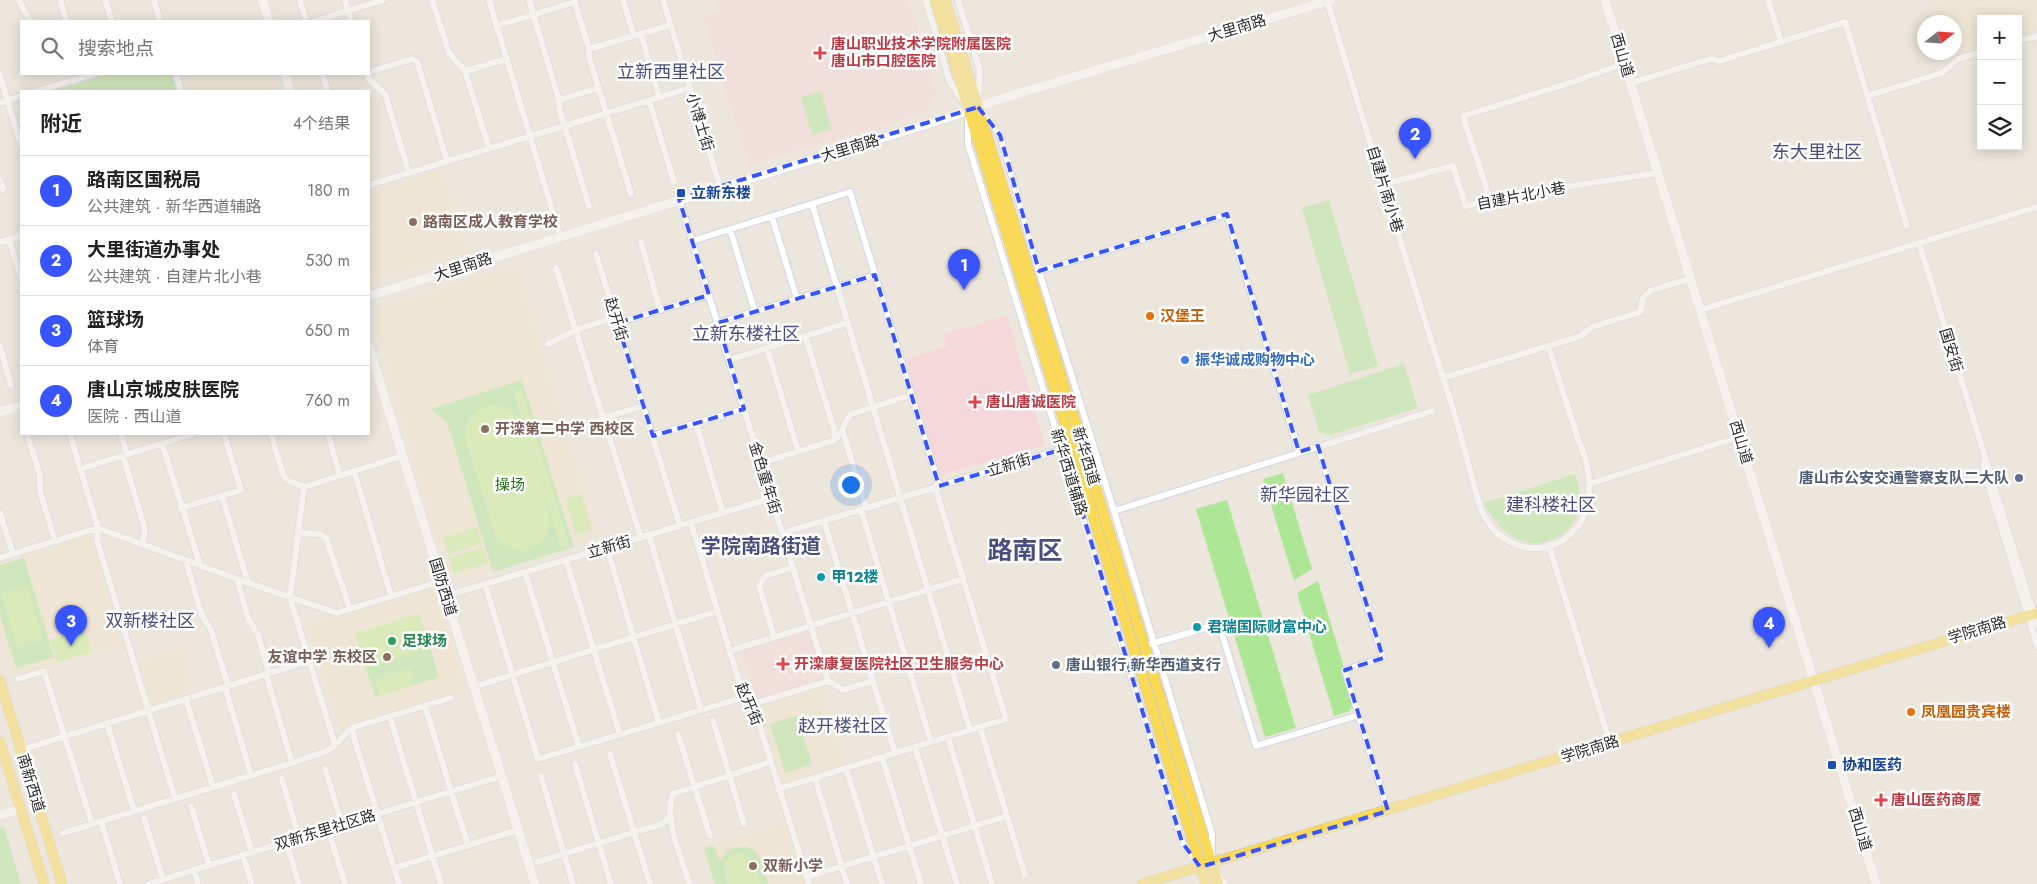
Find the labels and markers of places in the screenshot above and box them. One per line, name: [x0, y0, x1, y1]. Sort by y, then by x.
place label: 唐山职业技术学院附属医院 唐山市口腔医院: [831, 33, 1011, 72]
marker: 唐山职业技术学院附属医院 唐山市口腔医院: [813, 46, 827, 60]
pin: 2: [1399, 118, 1431, 159]
place label: 立新东楼: [691, 182, 751, 204]
marker: 立新东楼: [675, 187, 687, 199]
place label: 路南区成人教育学校: [423, 211, 558, 233]
marker: 路南区成人教育学校: [407, 216, 419, 228]
pin: 1: [948, 249, 980, 290]
place label: 汉堡王: [1160, 305, 1205, 327]
marker: 汉堡王: [1144, 310, 1156, 322]
place label: 振华诚成购物中心: [1195, 349, 1315, 371]
marker: 振华诚成购物中心: [1179, 354, 1191, 366]
place label: 唐山唐诚医院: [986, 391, 1076, 413]
marker: 唐山唐诚医院: [968, 395, 982, 409]
place label: 开滦第二中学 西校区: [495, 418, 635, 440]
marker: 开滦第二中学 西校区: [479, 423, 491, 435]
place label: 唐山市公安交通警察支队二大队: [1799, 467, 2009, 489]
marker: 唐山市公安交通警察支队二大队: [2013, 472, 2025, 484]
place label: 甲12楼: [831, 566, 878, 588]
marker: 甲12楼: [815, 571, 827, 583]
pin: 3: [55, 605, 87, 646]
pin: 4: [1753, 607, 1785, 648]
place label: 君瑞国际财富中心: [1207, 616, 1327, 638]
marker: 君瑞国际财富中心: [1191, 621, 1203, 633]
place label: 足球场: [402, 630, 447, 652]
marker: 足球场: [386, 635, 398, 647]
place label: 友谊中学 东校区: [267, 646, 377, 668]
marker: 友谊中学 东校区: [381, 651, 393, 663]
place label: 开滦康复医院社区卫生服务中心: [794, 653, 1004, 675]
place label: 唐山银行 新华西道支行: [1066, 654, 1221, 676]
marker: 开滦康复医院社区卫生服务中心: [776, 657, 790, 671]
marker: 唐山银行 新华西道支行: [1050, 659, 1062, 671]
place label: 凤凰园贵宾楼: [1921, 701, 2011, 723]
marker: 凤凰园贵宾楼: [1905, 706, 1917, 718]
place label: 协和医药: [1842, 754, 1902, 776]
marker: 协和医药: [1826, 759, 1838, 771]
place label: 唐山医药商厦: [1891, 789, 1981, 811]
marker: 唐山医药商厦: [1875, 794, 1887, 806]
place label: 双新小学: [763, 855, 823, 877]
marker: 双新小学: [747, 860, 759, 872]

